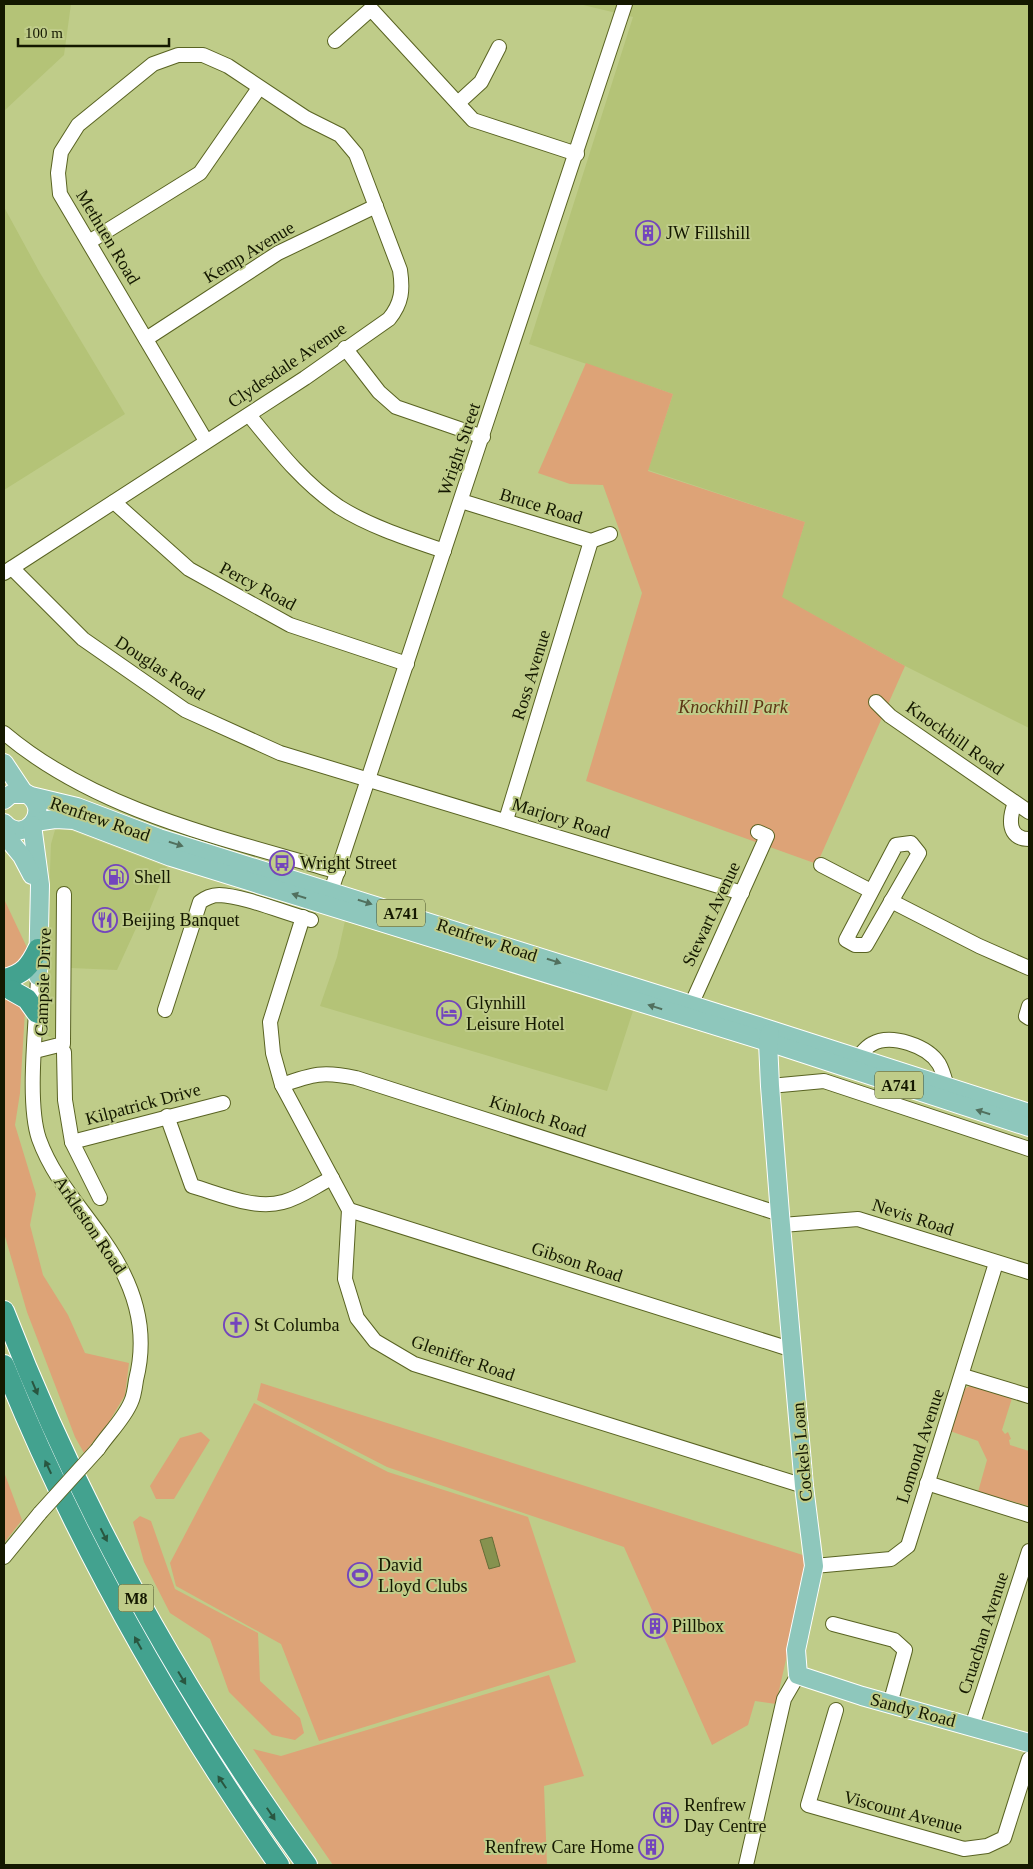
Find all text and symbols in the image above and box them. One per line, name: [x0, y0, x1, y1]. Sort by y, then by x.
scale bar: [18, 15, 169, 47]
text: 100 m: [25, 25, 63, 41]
street label: Methuen Road: [72, 186, 144, 288]
street label: Kemp Avenue: [200, 217, 298, 287]
building icon: JW Fillshill: [635, 220, 661, 246]
place label: JW Fillshill: [666, 223, 750, 243]
street label: Clydesdale Avenue: [224, 318, 350, 412]
street label: Wright Street: [434, 400, 484, 498]
street label: Bruce Road: [497, 484, 585, 528]
street label: Percy Road: [216, 558, 300, 614]
street label: Ross Avenue: [508, 628, 554, 722]
street label: Douglas Road: [112, 632, 208, 704]
park label: Knockhill Park: [677, 697, 789, 717]
street label: Knockhill Road: [902, 697, 1008, 779]
street label: Renfrew Road: [47, 793, 153, 845]
street label: Marjory Road: [510, 794, 612, 842]
one-way arrow: [169, 840, 184, 848]
bus stop icon: Wright Street: [269, 850, 295, 876]
place label: Wright Street: [300, 853, 397, 873]
street label: Stewart Avenue: [678, 859, 744, 969]
fuel station icon: Shell: [103, 864, 129, 890]
place label: Shell: [134, 867, 171, 887]
one-way arrow: [291, 892, 306, 900]
one-way arrow: [358, 899, 373, 906]
road number: A741: [377, 900, 425, 926]
restaurant icon: Beijing Banquet: [92, 907, 118, 933]
place label: Beijing Banquet: [122, 910, 239, 930]
street label: Renfrew Road: [434, 914, 540, 966]
street label: Campsie Drive: [31, 927, 55, 1037]
one-way arrow: [546, 958, 561, 966]
place label: Glynhill Leisure Hotel: [466, 993, 564, 1034]
hotel icon: Glynhill Leisure Hotel: [436, 1000, 462, 1026]
one-way arrow: [647, 1003, 662, 1011]
road number: A741: [875, 1072, 923, 1098]
street label: Kilpatrick Drive: [83, 1079, 203, 1129]
street label: Kinloch Road: [487, 1091, 589, 1141]
one-way arrow: [975, 1108, 990, 1116]
street label: Arkleston Road: [50, 1172, 130, 1278]
street label: Nevis Road: [870, 1194, 956, 1240]
street label: Gibson Road: [529, 1238, 625, 1286]
church icon: St Columba: [223, 1312, 249, 1338]
place label: St Columba: [254, 1315, 340, 1335]
street label: Gleniffer Road: [409, 1331, 517, 1385]
one-way arrow: [31, 1381, 39, 1396]
street label: Lomond Avenue: [892, 1386, 948, 1506]
street label: Cockels Loan: [788, 1402, 816, 1502]
one-way arrow: [44, 1460, 52, 1474]
one-way arrow: [100, 1528, 108, 1543]
place label: David Lloyd Clubs: [378, 1555, 468, 1596]
sports icon: David Lloyd Clubs: [347, 1562, 373, 1588]
street label: Cruachan Avenue: [954, 1569, 1012, 1697]
road number: M8: [118, 1585, 154, 1612]
building icon: Pillbox: [642, 1613, 668, 1639]
place label: Pillbox: [672, 1616, 724, 1636]
one-way arrow: [133, 1636, 142, 1650]
one-way arrow: [177, 1671, 186, 1684]
street label: Sandy Road: [868, 1689, 958, 1731]
one-way arrow: [217, 1775, 227, 1789]
street label: Viscount Avenue: [841, 1787, 965, 1837]
place label: Renfrew Day Centre: [684, 1795, 766, 1836]
building icon: Renfrew Day Centre: [653, 1802, 679, 1828]
one-way arrow: [266, 1807, 276, 1820]
building icon: Renfrew Care Home: [638, 1834, 664, 1860]
place label: Renfrew Care Home: [485, 1837, 634, 1857]

